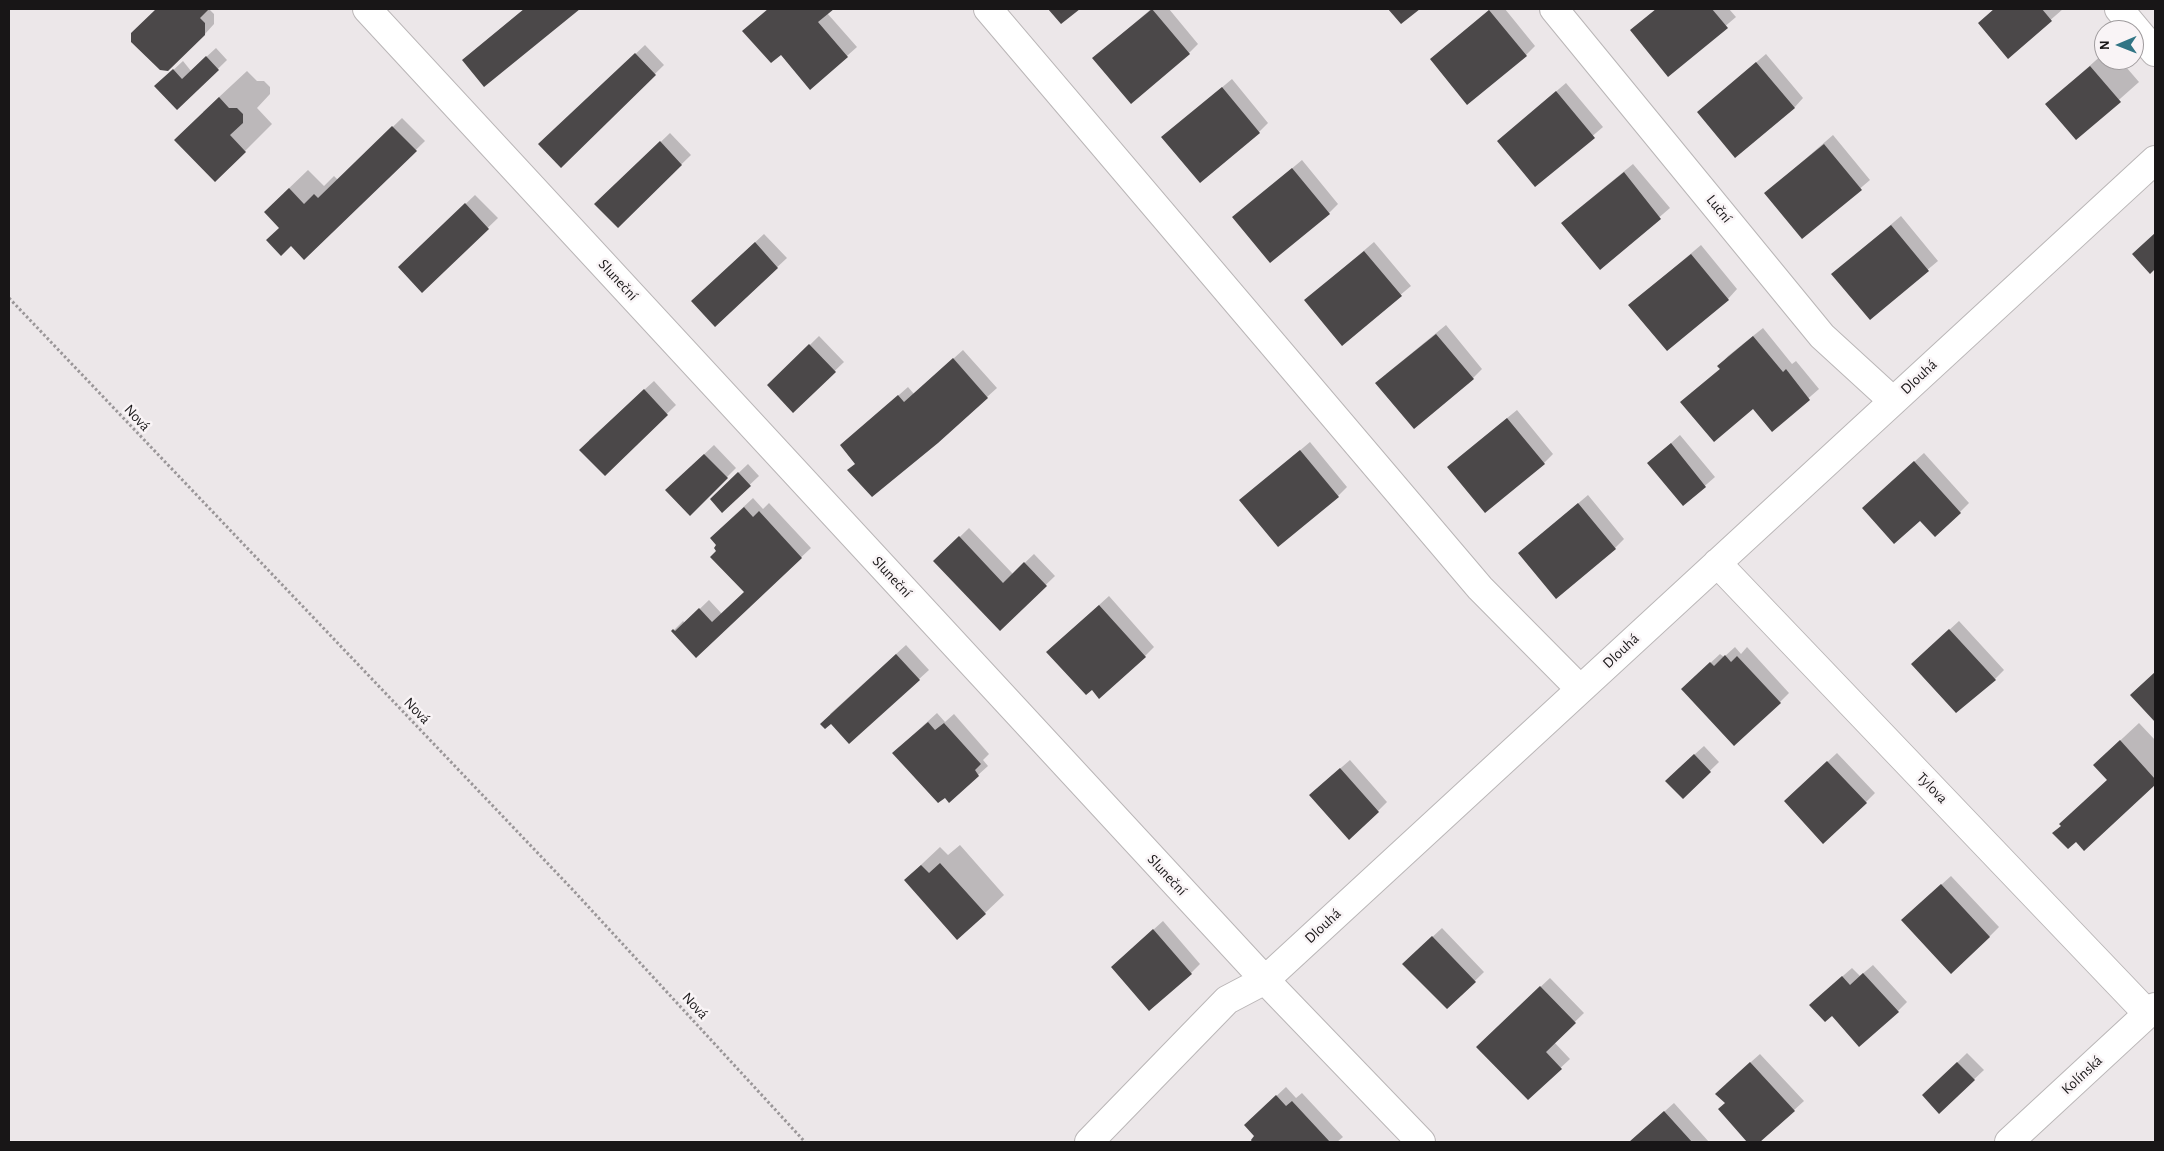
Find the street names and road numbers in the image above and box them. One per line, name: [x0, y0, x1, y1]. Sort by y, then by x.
street label: Luční: [1702, 191, 1736, 227]
street label: Sluneční: [594, 256, 642, 304]
street label: Dlouhá: [1897, 356, 1941, 398]
street label: Nová: [120, 401, 154, 435]
street label: Sluneční: [868, 553, 916, 601]
street label: Dlouhá: [1599, 630, 1643, 672]
street label: Nová: [400, 694, 434, 728]
street label: Tylova: [1913, 769, 1951, 807]
street label: Sluneční: [1143, 851, 1191, 899]
street label: Dlouhá: [1301, 905, 1345, 947]
street label: Nová: [678, 989, 712, 1023]
street label: Kolínská: [2058, 1052, 2106, 1098]

